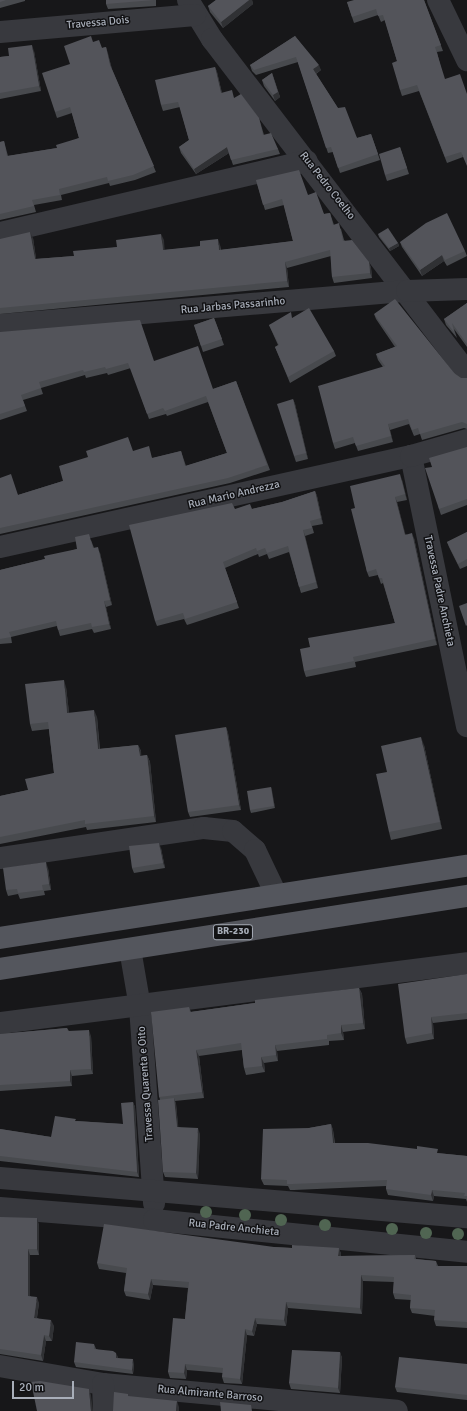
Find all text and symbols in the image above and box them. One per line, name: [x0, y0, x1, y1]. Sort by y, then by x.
street label: Travessa Dois: [66, 14, 130, 32]
street label: Rua Pedro Coelho: [296, 149, 358, 223]
street label: Rua Jarbas Passarinho: [180, 295, 286, 317]
street label: Rua Mario Andrezza: [187, 478, 281, 512]
street label: Travessa Padre Anchieta: [421, 534, 457, 648]
road number: BR-230: [212, 924, 254, 940]
street label: Travessa Quarenta e Oito: [135, 1026, 157, 1142]
street label: Rua Padre Anchieta: [188, 1217, 280, 1239]
scale bar: [14, 1373, 76, 1399]
text: 20 m: [19, 1380, 44, 1395]
street label: Rua Almirante Barroso: [157, 1383, 263, 1405]

